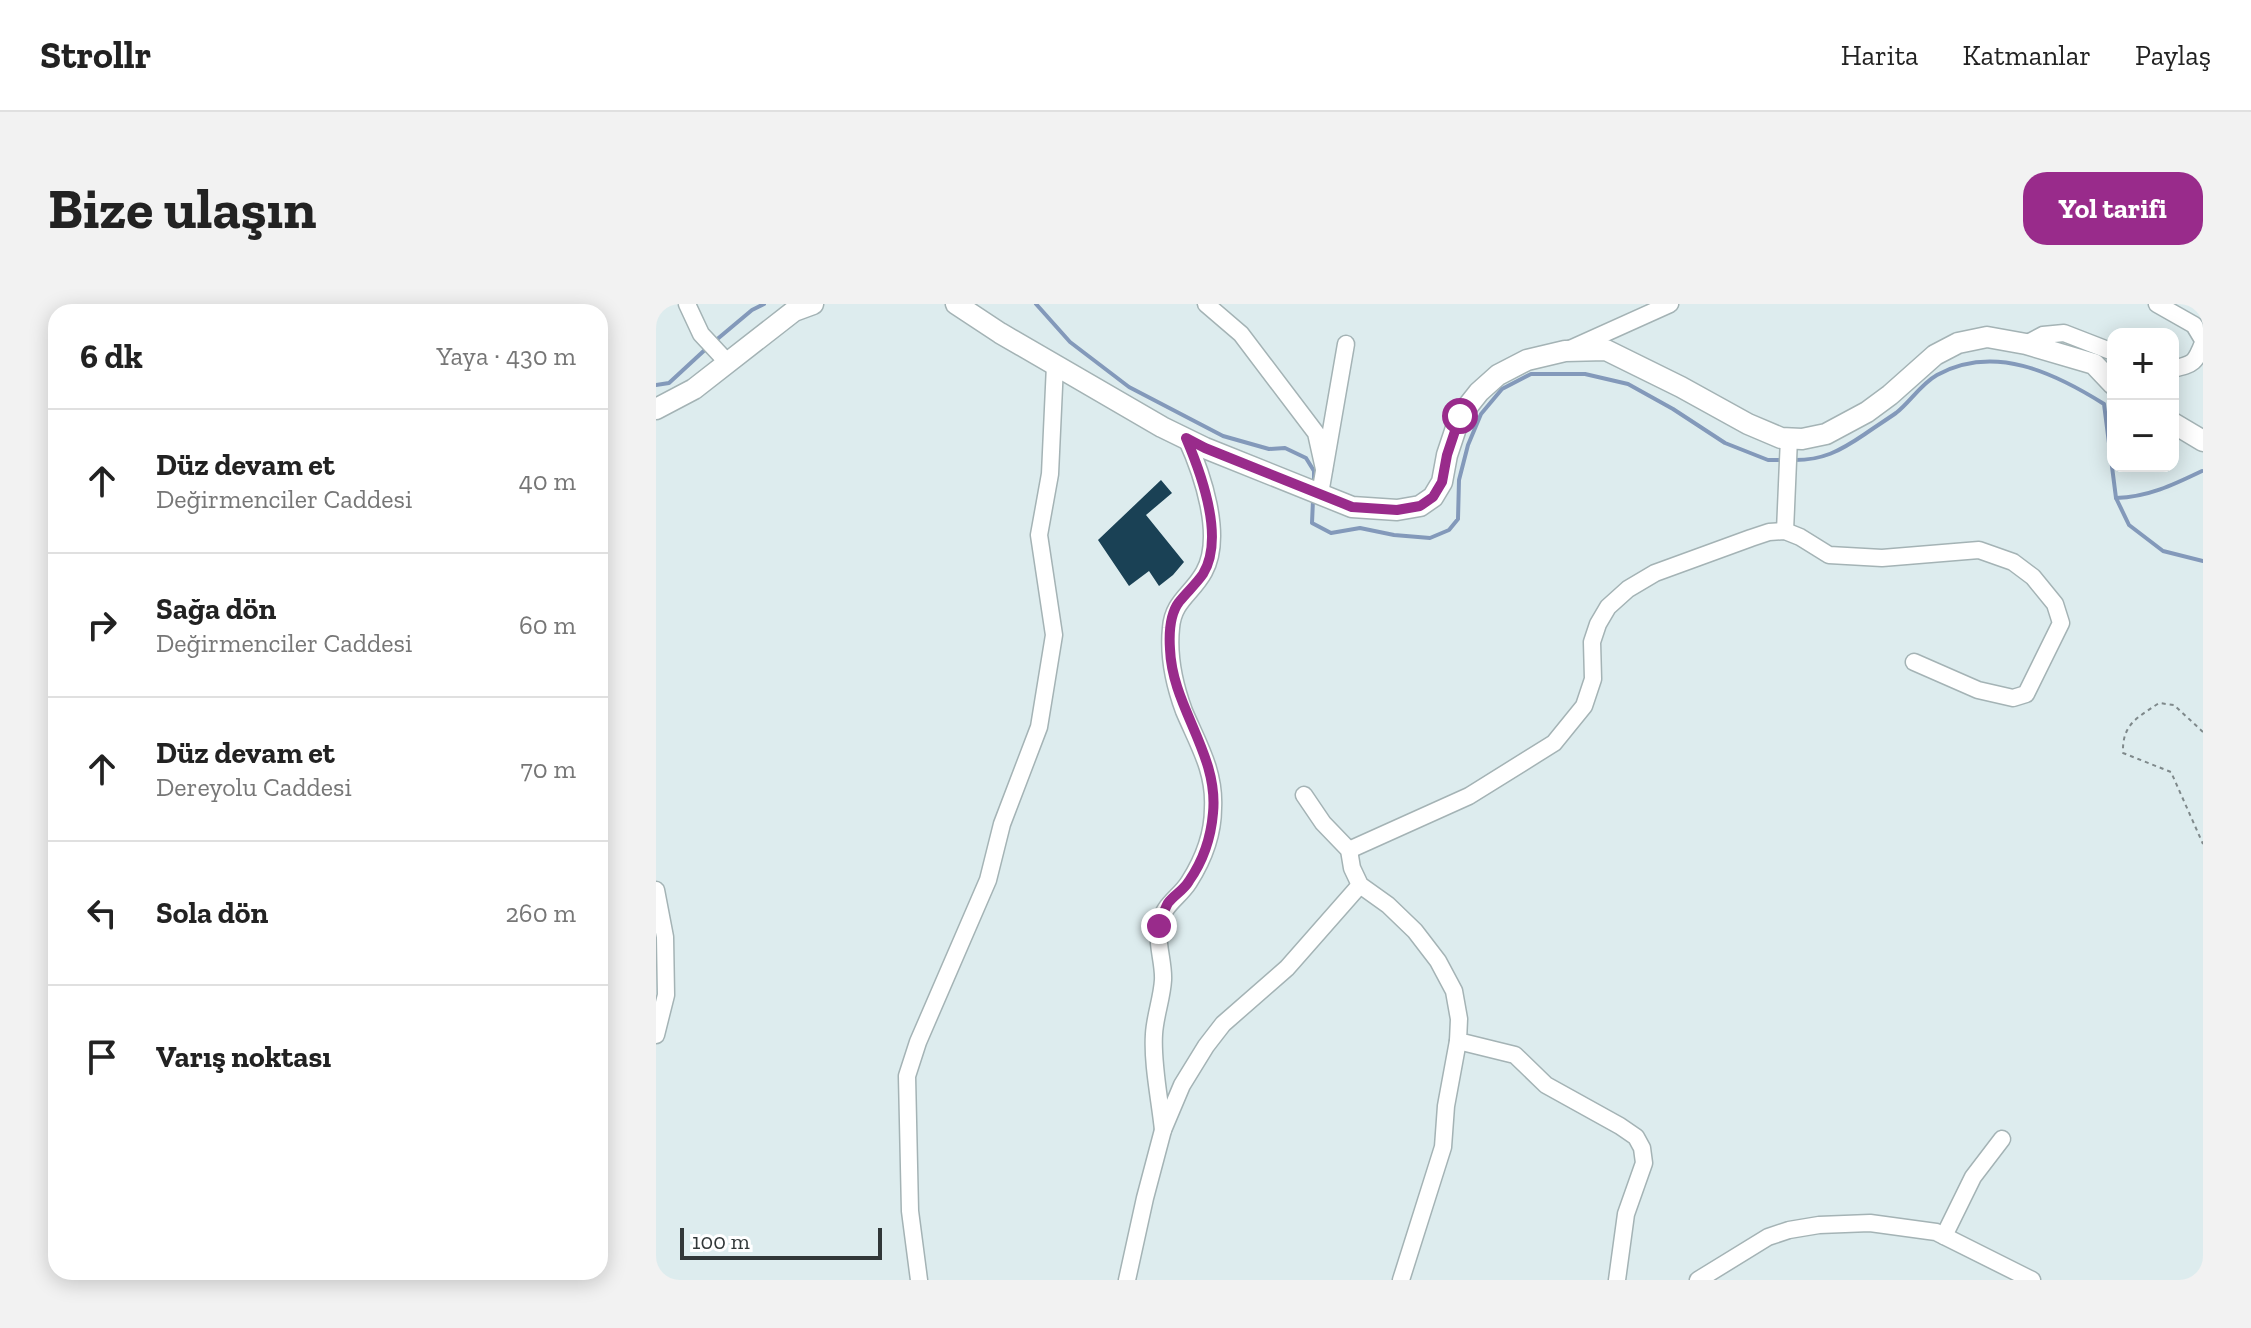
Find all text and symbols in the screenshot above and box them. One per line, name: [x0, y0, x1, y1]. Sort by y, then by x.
text: Strollr: [40, 32, 151, 78]
text: Harita: [1841, 39, 1919, 72]
text: Katmanlar: [1963, 39, 2091, 72]
text: Paylaş: [2135, 39, 2211, 72]
button: Yol tarifi: [2023, 172, 2203, 245]
text: Bize ulaşın: [48, 175, 317, 242]
map controls: [2107, 328, 2179, 472]
button: +: [2107, 328, 2179, 400]
text: 6 dk: [80, 336, 143, 377]
text: Yaya · 430 m: [436, 340, 576, 372]
route start: [1442, 398, 1478, 434]
button: −: [2107, 400, 2179, 472]
text: Düz devam et: [156, 447, 335, 483]
icon: ahead: [80, 459, 124, 503]
text: 40 m: [519, 465, 576, 497]
text: Değirmenciler Caddesi: [156, 483, 412, 515]
text: Sağa dön: [156, 591, 276, 627]
icon: right: [80, 603, 124, 647]
text: 60 m: [519, 609, 576, 641]
text: Değirmenciler Caddesi: [156, 627, 412, 659]
text: Düz devam et: [156, 735, 335, 771]
icon: ahead: [80, 747, 124, 791]
text: 70 m: [520, 753, 576, 785]
text: Dereyolu Caddesi: [156, 771, 352, 803]
icon: left: [80, 891, 124, 935]
text: Sola dön: [156, 895, 268, 931]
text: 260 m: [505, 897, 576, 929]
route end: [1141, 908, 1177, 944]
icon: arrive: [80, 1035, 124, 1079]
text: Varış noktası: [156, 1039, 331, 1075]
scale bar: [680, 1224, 882, 1260]
text: 100 m: [692, 1228, 750, 1255]

